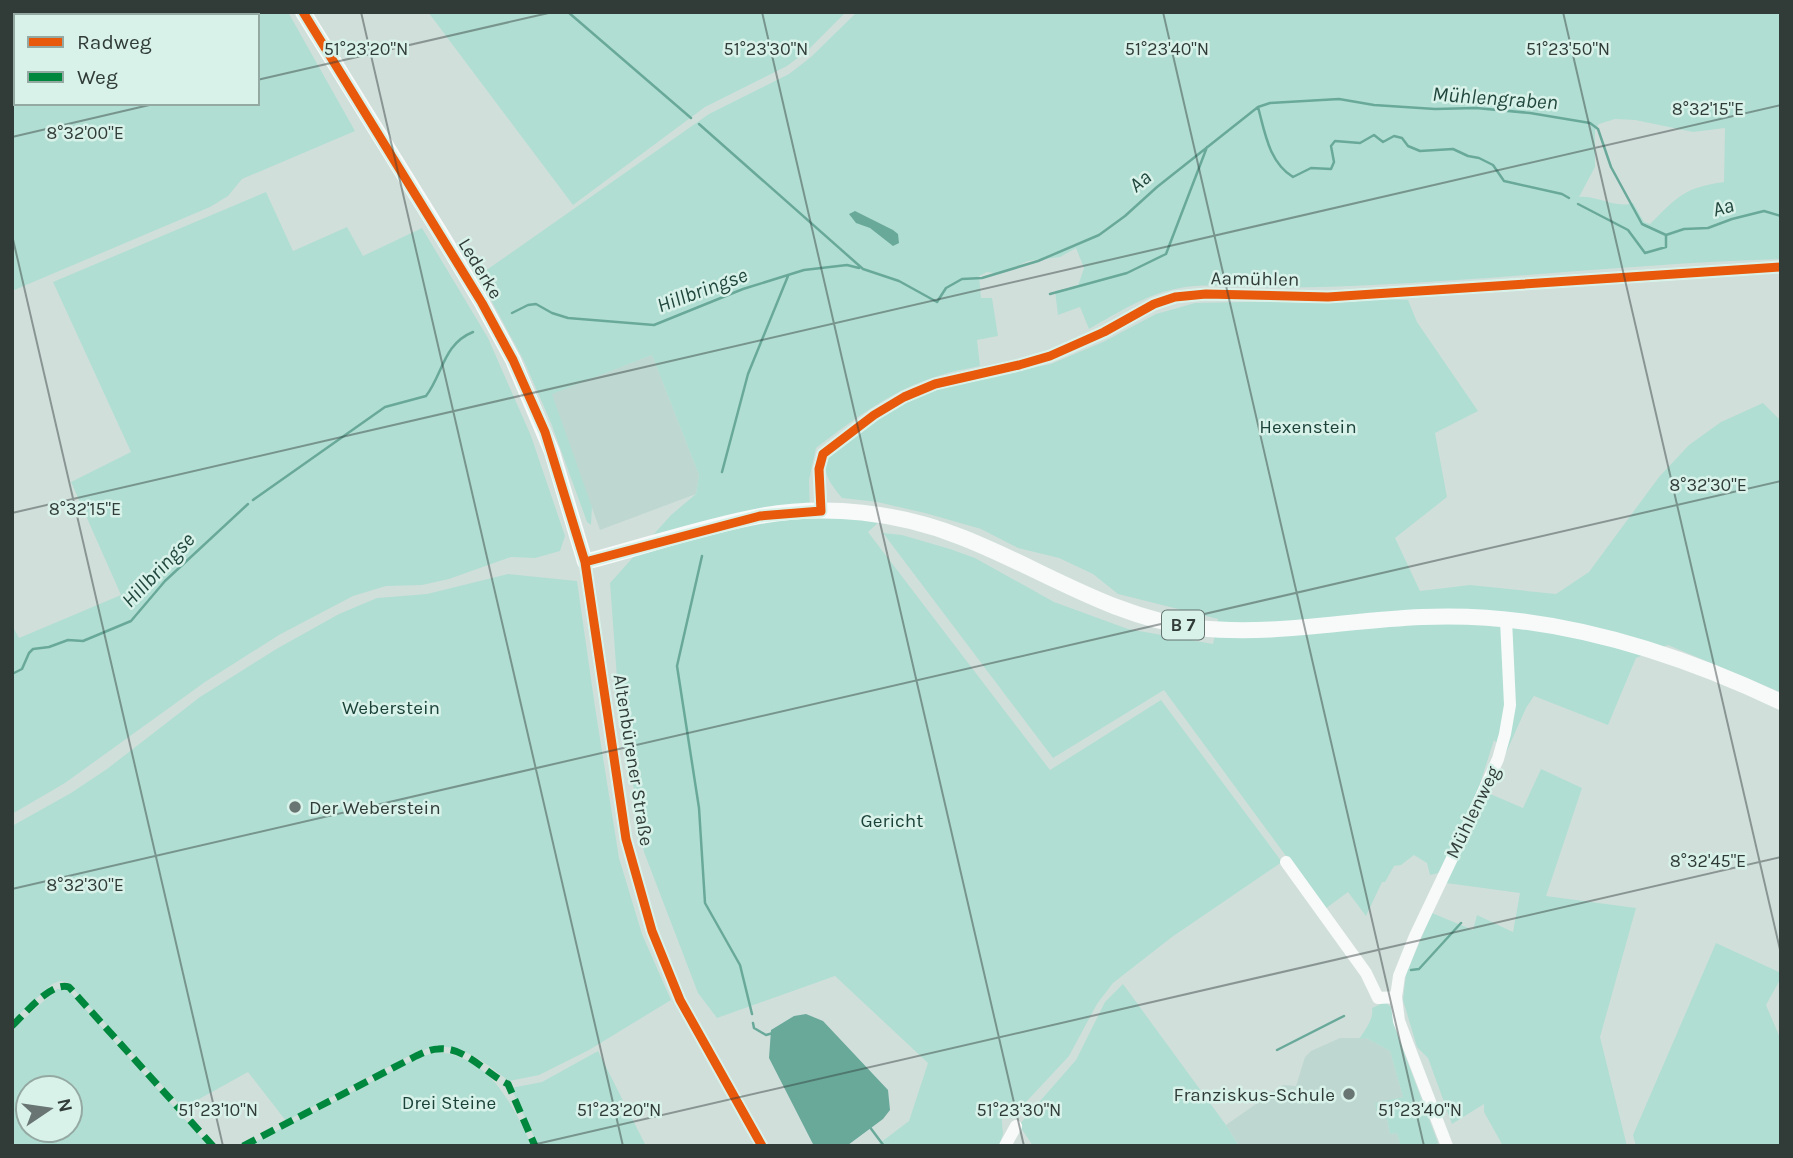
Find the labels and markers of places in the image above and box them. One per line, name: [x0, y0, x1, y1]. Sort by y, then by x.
place label: Der Weberstein: [309, 797, 441, 819]
marker: Der Weberstein: [287, 799, 303, 815]
place label: Franziskus-Schule: [1173, 1084, 1335, 1106]
marker: Franziskus-Schule: [1341, 1086, 1357, 1102]

